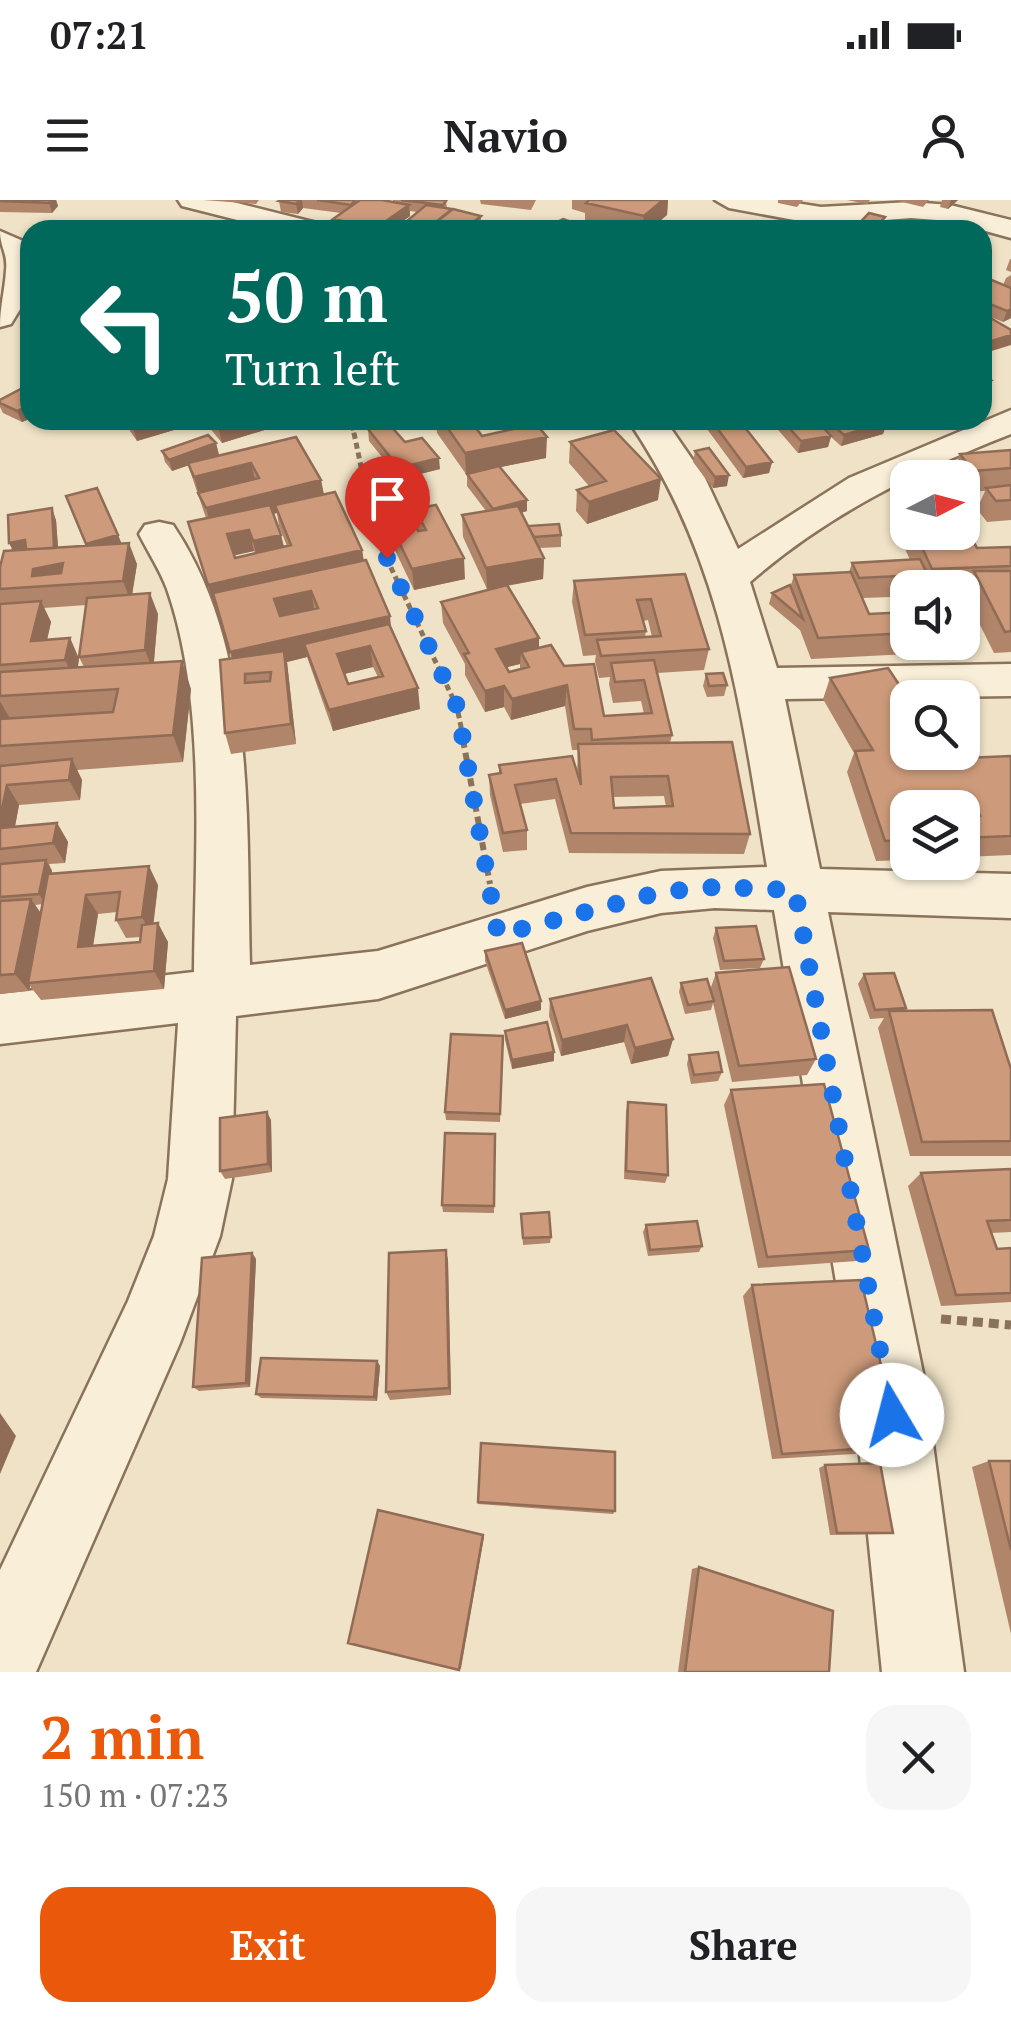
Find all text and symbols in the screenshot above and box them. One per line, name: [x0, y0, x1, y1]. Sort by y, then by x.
text: 07:21: [50, 10, 149, 60]
text: Navio: [443, 105, 568, 165]
icon: menu: [40, 108, 95, 163]
icon: person: [916, 108, 971, 163]
text: 50 m: [225, 249, 388, 342]
icon: left: [60, 260, 190, 390]
text: Turn left: [225, 338, 400, 398]
pin: [345, 456, 430, 559]
north arrow: [890, 460, 980, 550]
map controls: [890, 460, 980, 880]
icon: arrive: [360, 471, 415, 526]
button: sound: [890, 570, 980, 660]
button: search: [890, 680, 980, 770]
button: layers: [890, 790, 980, 880]
position arrow: [840, 1363, 944, 1467]
text: 2 min: [40, 1697, 204, 1776]
button: close: [866, 1705, 971, 1810]
text: 150 m · 07:23: [40, 1774, 228, 1816]
button: Exit: [40, 1887, 496, 2002]
button: Share: [516, 1887, 971, 2002]

